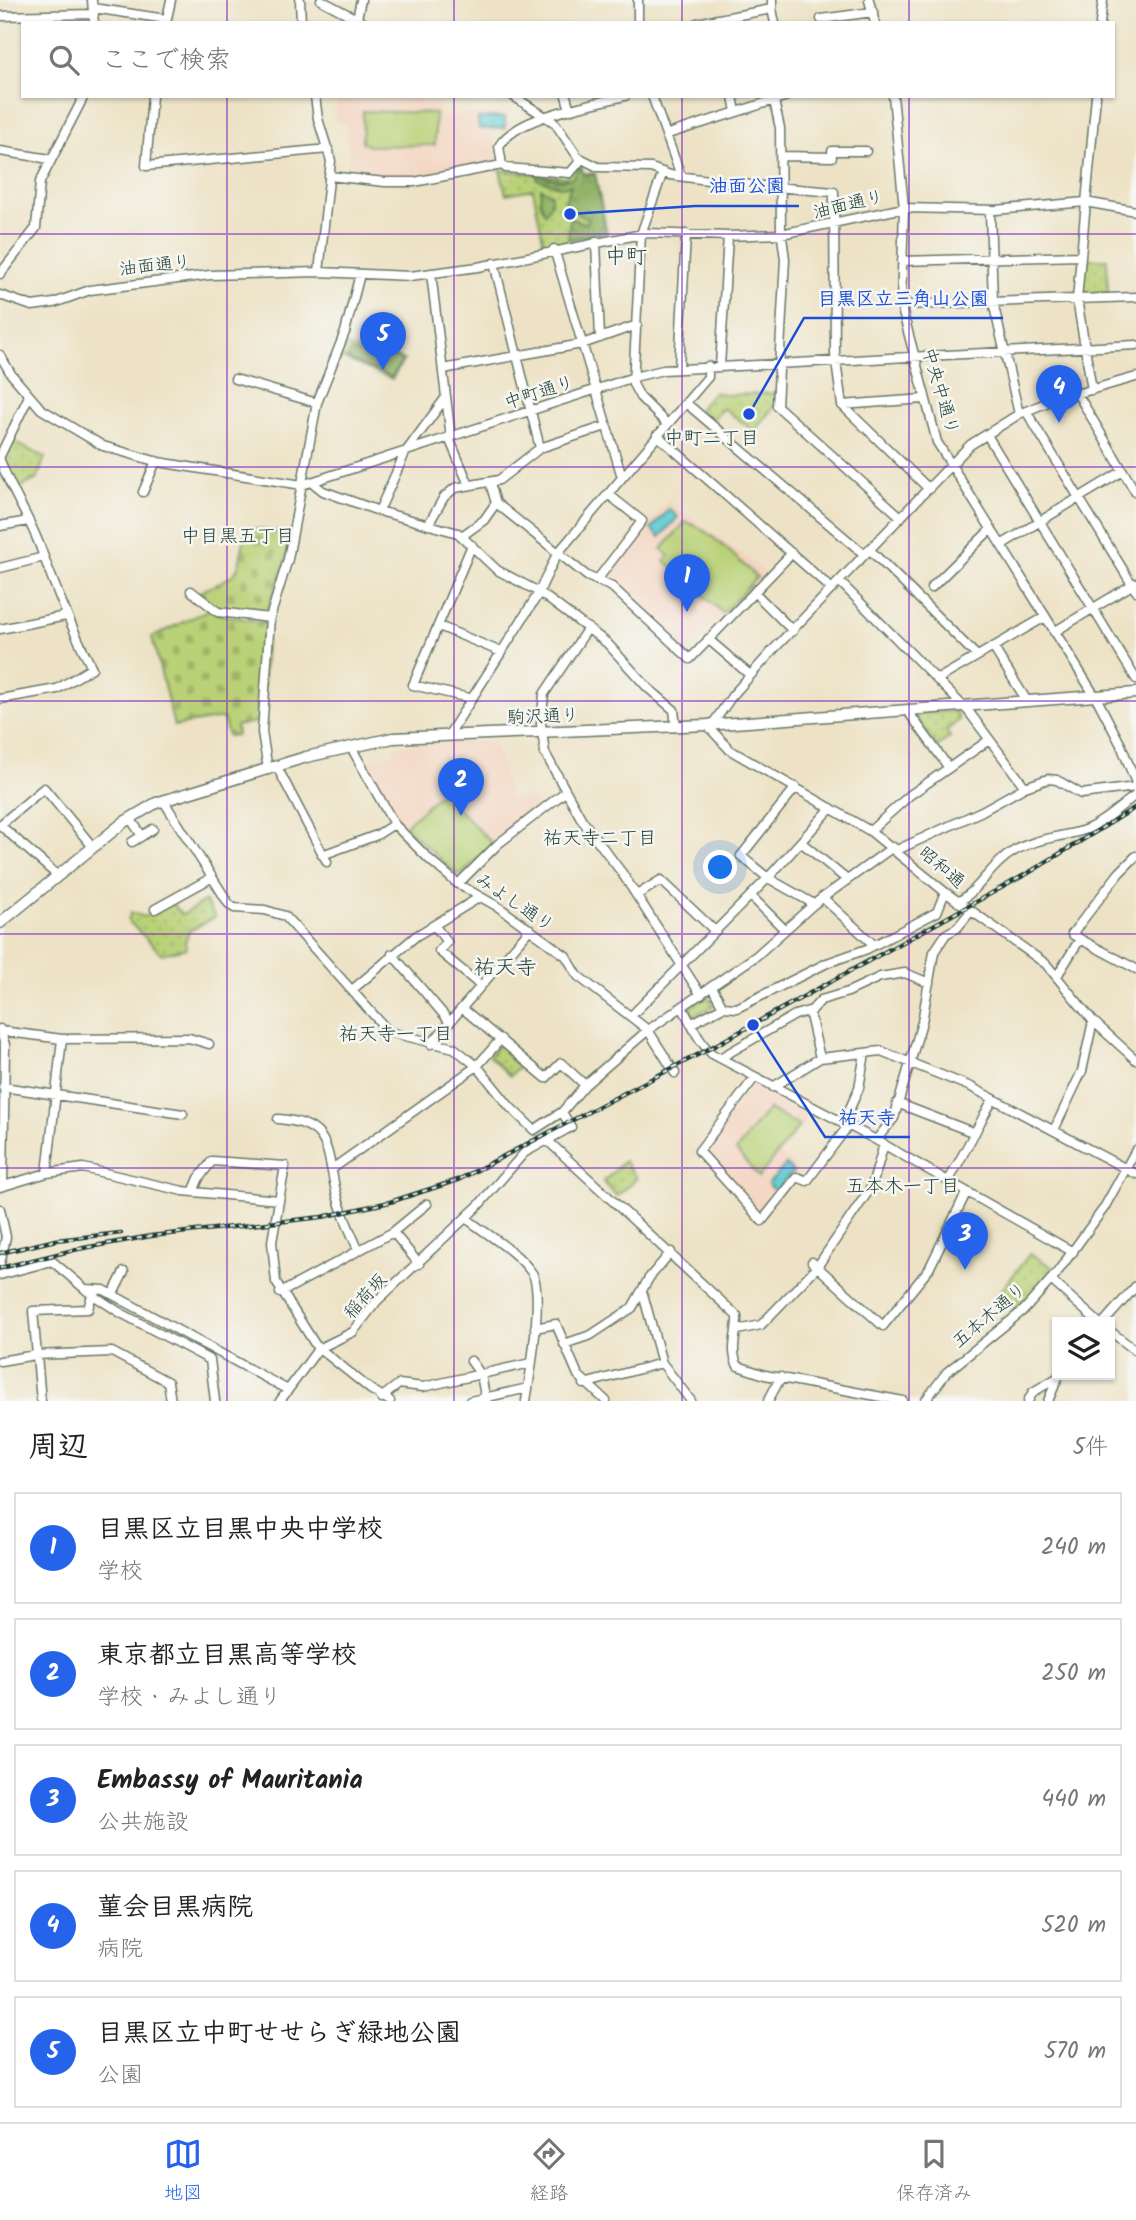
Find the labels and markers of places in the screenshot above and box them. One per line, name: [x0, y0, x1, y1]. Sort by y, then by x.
callout: 油面公園: [695, 166, 799, 206]
callout: 目黒区立三角山公園: [804, 278, 1003, 318]
pin: 5: [360, 312, 406, 370]
pin: 4: [1036, 365, 1082, 423]
pin: 1: [664, 554, 710, 612]
pin: 2: [438, 758, 484, 816]
callout: 祐天寺: [825, 1097, 910, 1137]
pin: 3: [942, 1212, 988, 1270]

